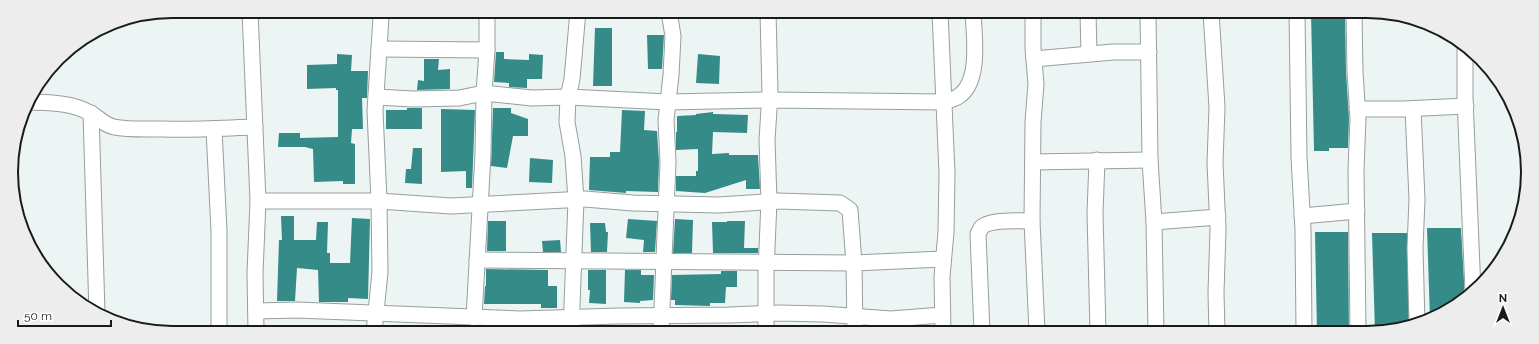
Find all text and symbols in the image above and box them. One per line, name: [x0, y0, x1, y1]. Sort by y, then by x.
north arrow: [1483, 288, 1523, 328]
text: N: [1499, 292, 1507, 305]
scale bar: [18, 302, 111, 328]
text: 50 m: [24, 309, 52, 323]

